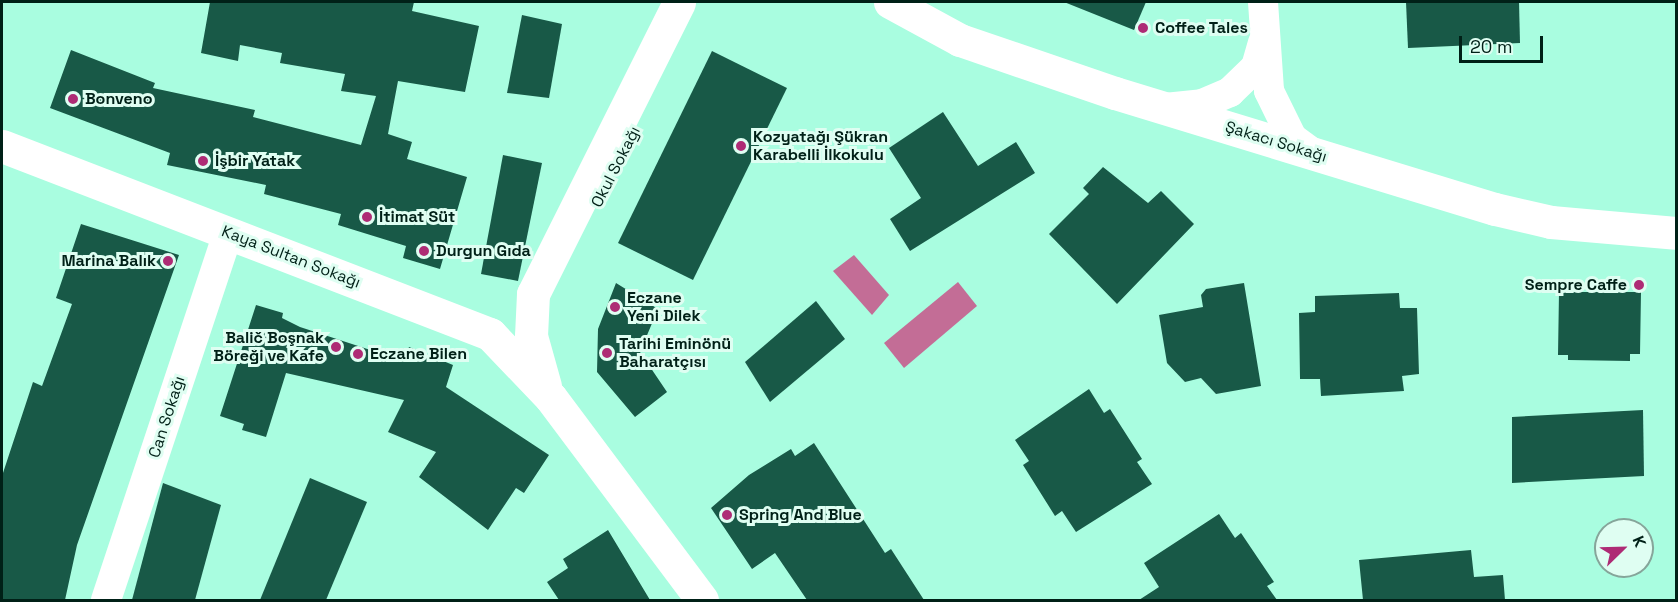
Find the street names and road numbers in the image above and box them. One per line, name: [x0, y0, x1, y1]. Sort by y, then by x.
street label: Şakacı Sokağı: [1223, 117, 1329, 167]
street label: Okul Sokağı: [587, 123, 645, 211]
street label: Kaya Sultan Sokağı: [219, 222, 363, 292]
street label: Can Sokağı: [145, 374, 189, 460]

